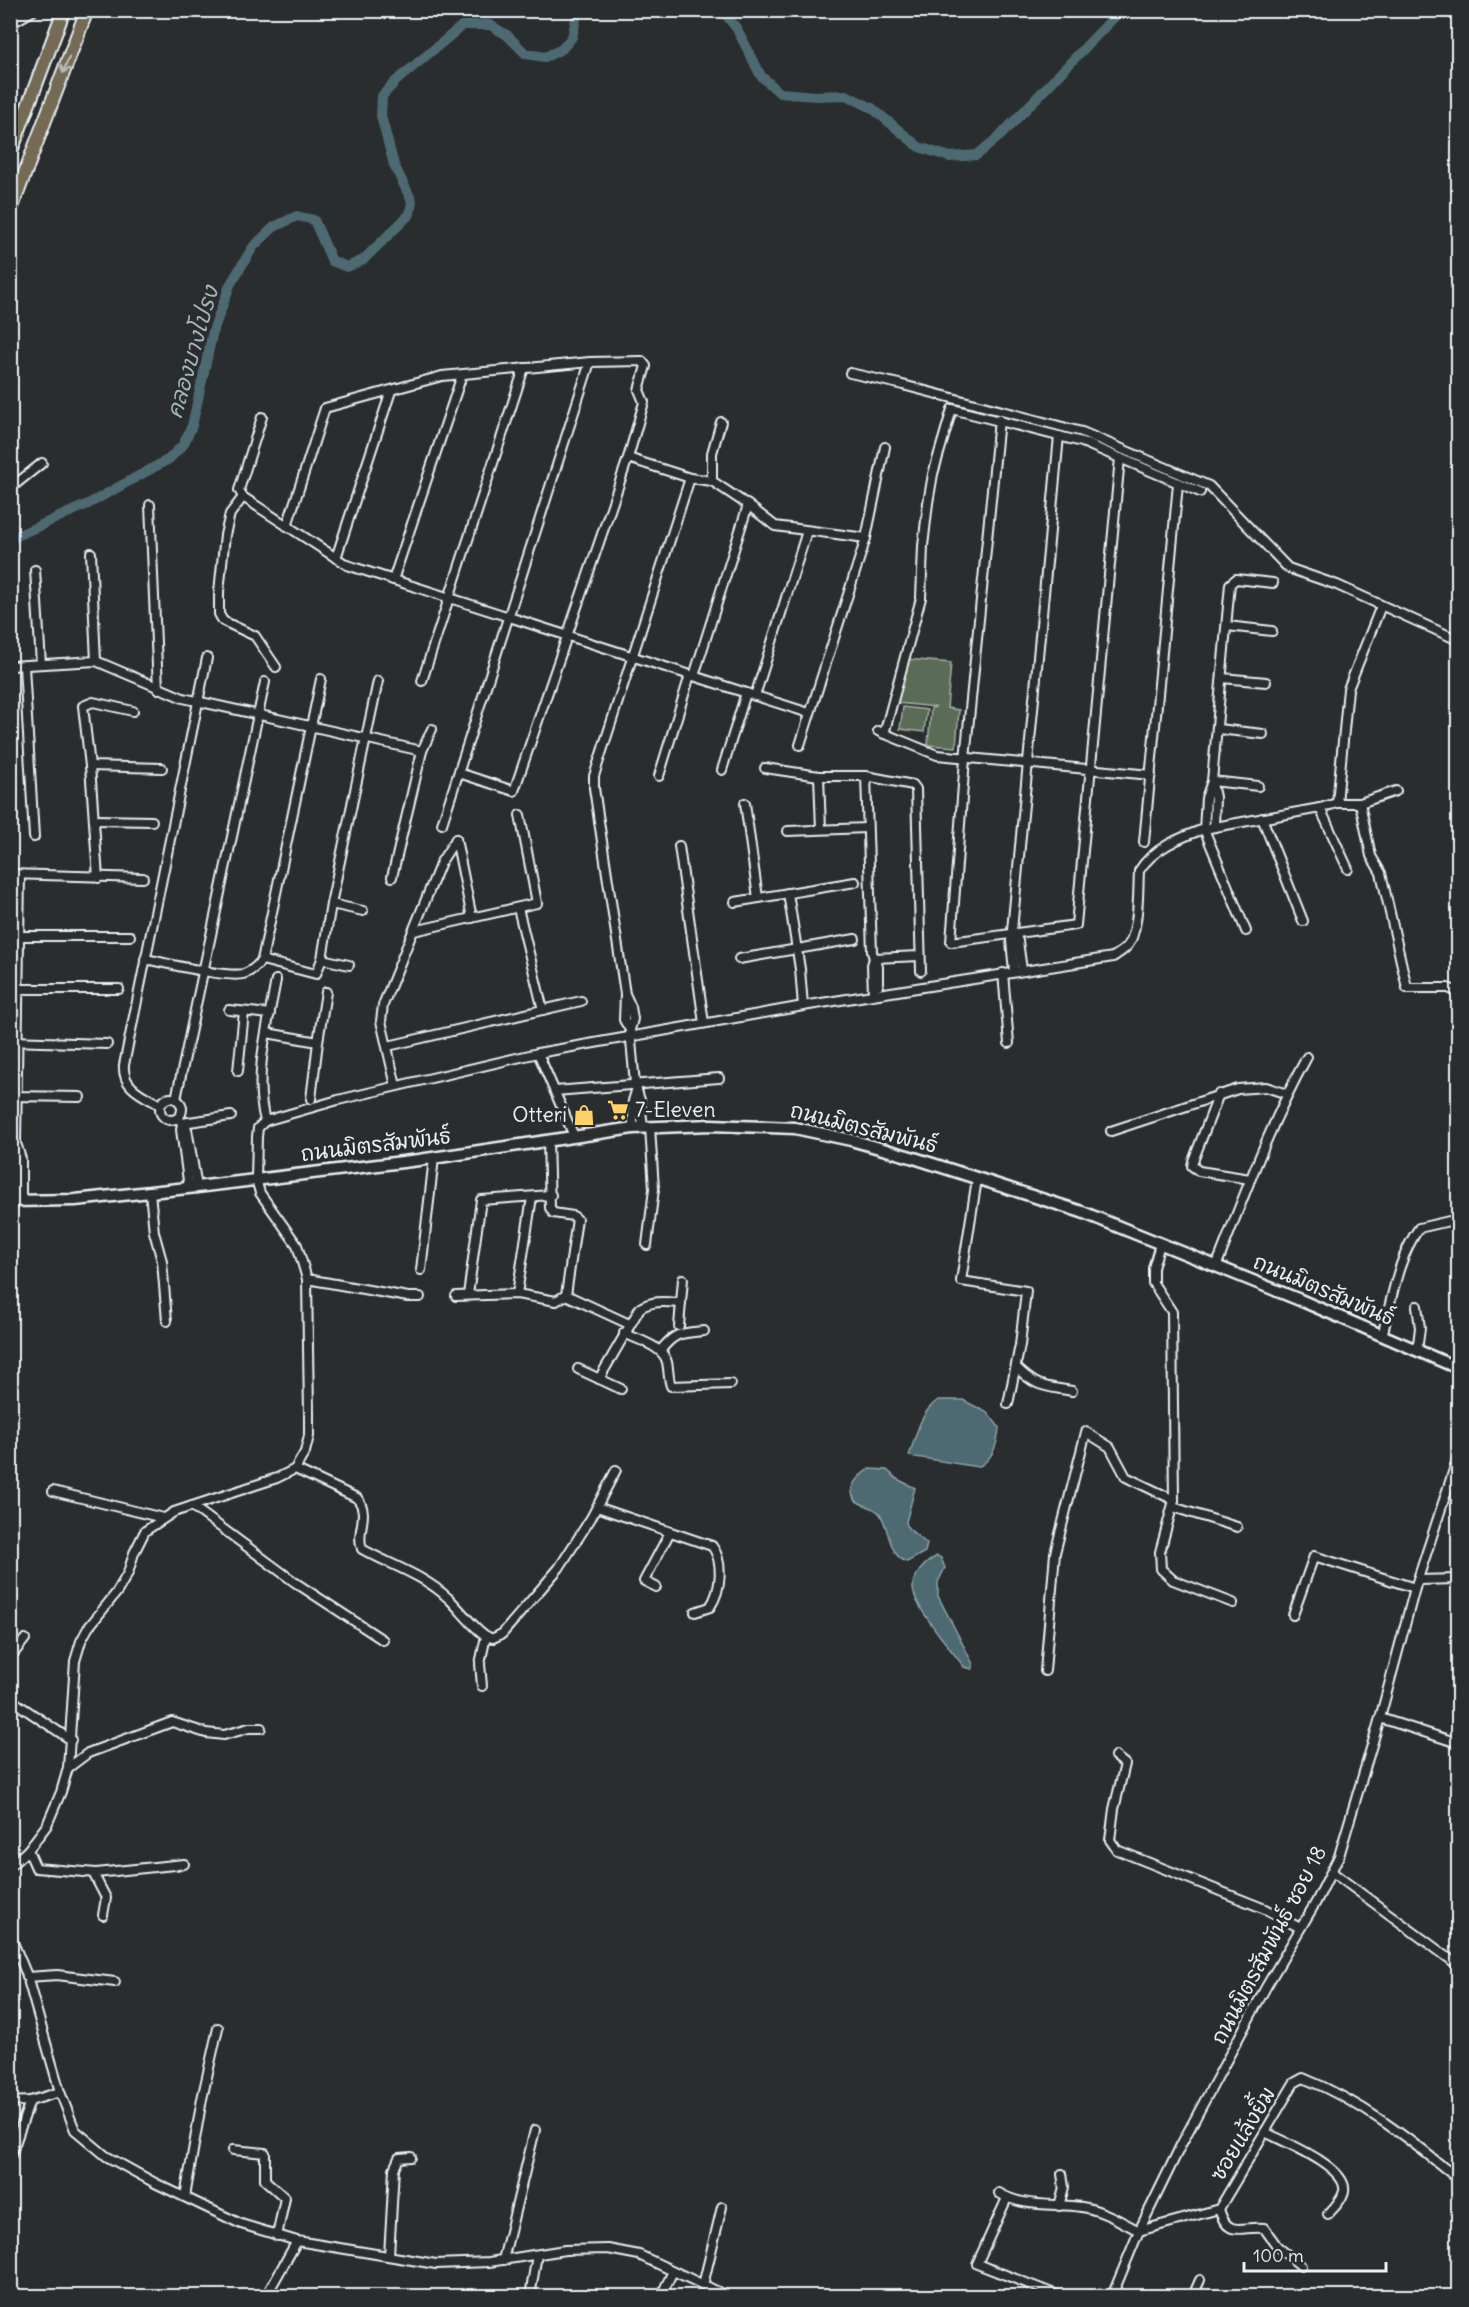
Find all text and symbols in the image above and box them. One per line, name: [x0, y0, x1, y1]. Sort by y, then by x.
one-way arrow: [60, 55, 71, 74]
water label: คลองบางโปรง: [160, 280, 225, 421]
place label: 7-Eleven: [635, 1096, 716, 1123]
street label: ถนนมิตรสัมพันธ์: [787, 1096, 941, 1159]
supermarket icon: 7-Eleven: [606, 1098, 630, 1122]
place label: Otteri: [512, 1101, 567, 1128]
shop icon: Otteri: [572, 1103, 596, 1127]
street label: ถนนมิตรสัมพันธ์: [299, 1122, 453, 1167]
street label: ถนนมิตรสัมพันธ์: [1249, 1248, 1399, 1332]
street label: ถนนมิตรสัมพันธ์ ซอย 18: [1205, 1841, 1332, 2049]
street label: ซอยแล้งยิ้ม: [1200, 2080, 1281, 2186]
scale bar: [1244, 2235, 1386, 2273]
text: 100 m: [1253, 2244, 1304, 2267]

